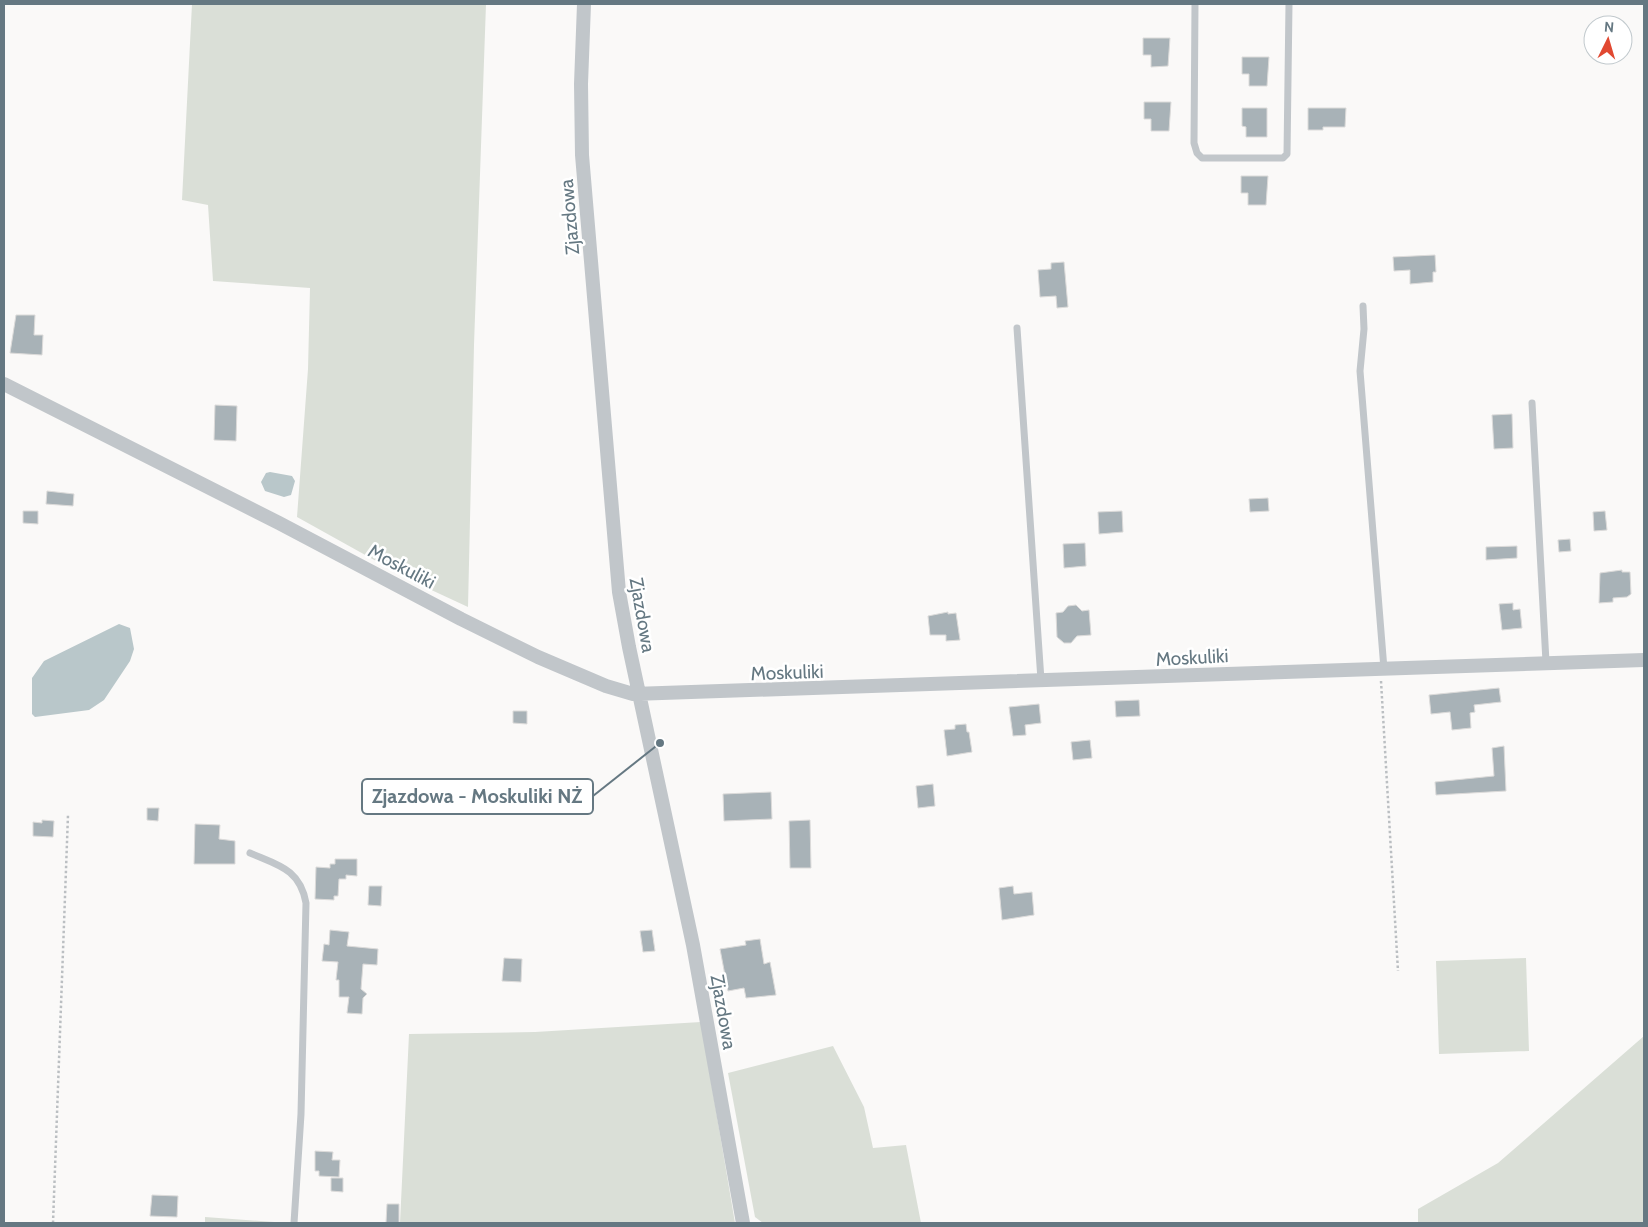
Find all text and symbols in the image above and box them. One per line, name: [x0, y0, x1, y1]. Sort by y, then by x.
north arrow: [1583, 15, 1633, 65]
text: N: [1603, 18, 1615, 36]
street label: Zjazdowa: [555, 178, 584, 256]
street label: Moskuliki: [364, 539, 439, 594]
street label: Zjazdowa: [625, 576, 660, 654]
street label: Moskuliki: [1155, 644, 1229, 671]
street label: Moskuliki: [750, 660, 824, 685]
callout: Zjazdowa - Moskuliki NŻ: [362, 779, 593, 814]
text: Zjazdowa - Moskuliki NŻ: [372, 784, 582, 808]
street label: Zjazdowa: [706, 973, 741, 1051]

